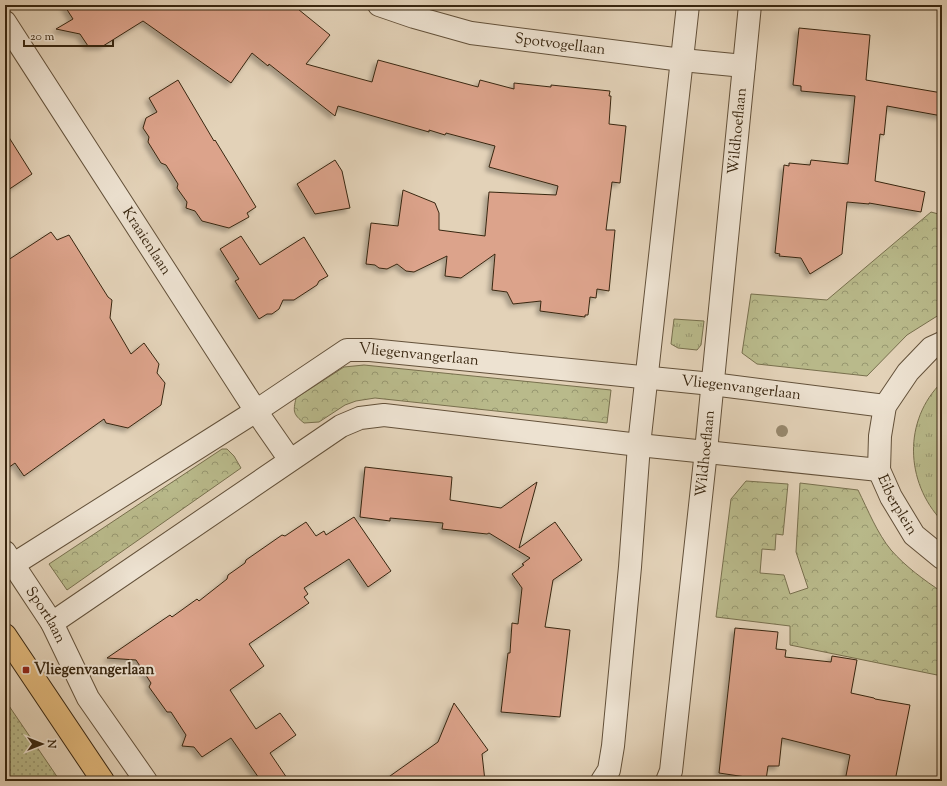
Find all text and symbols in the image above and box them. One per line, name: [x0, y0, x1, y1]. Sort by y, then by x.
scale bar: [24, 22, 113, 48]
text: 20 m: [30, 28, 55, 46]
street label: Spotvogellaan: [513, 28, 607, 61]
street label: Wildhoeflaan: [723, 87, 752, 176]
street label: Kraaienlaan: [117, 203, 176, 279]
street label: Vliegenvangerlaan: [359, 340, 480, 371]
street label: Vliegenvangerlaan: [680, 371, 802, 406]
street label: Wildhoeflaan: [691, 409, 720, 498]
street label: Eiberplein: [872, 471, 922, 539]
street label: Sportlaan: [20, 582, 71, 647]
place label: Vliegenvangerlaan: [34, 660, 154, 681]
marker: Vliegenvangerlaan: [21, 665, 31, 675]
north arrow: [22, 724, 62, 764]
text: N: [43, 739, 59, 749]

